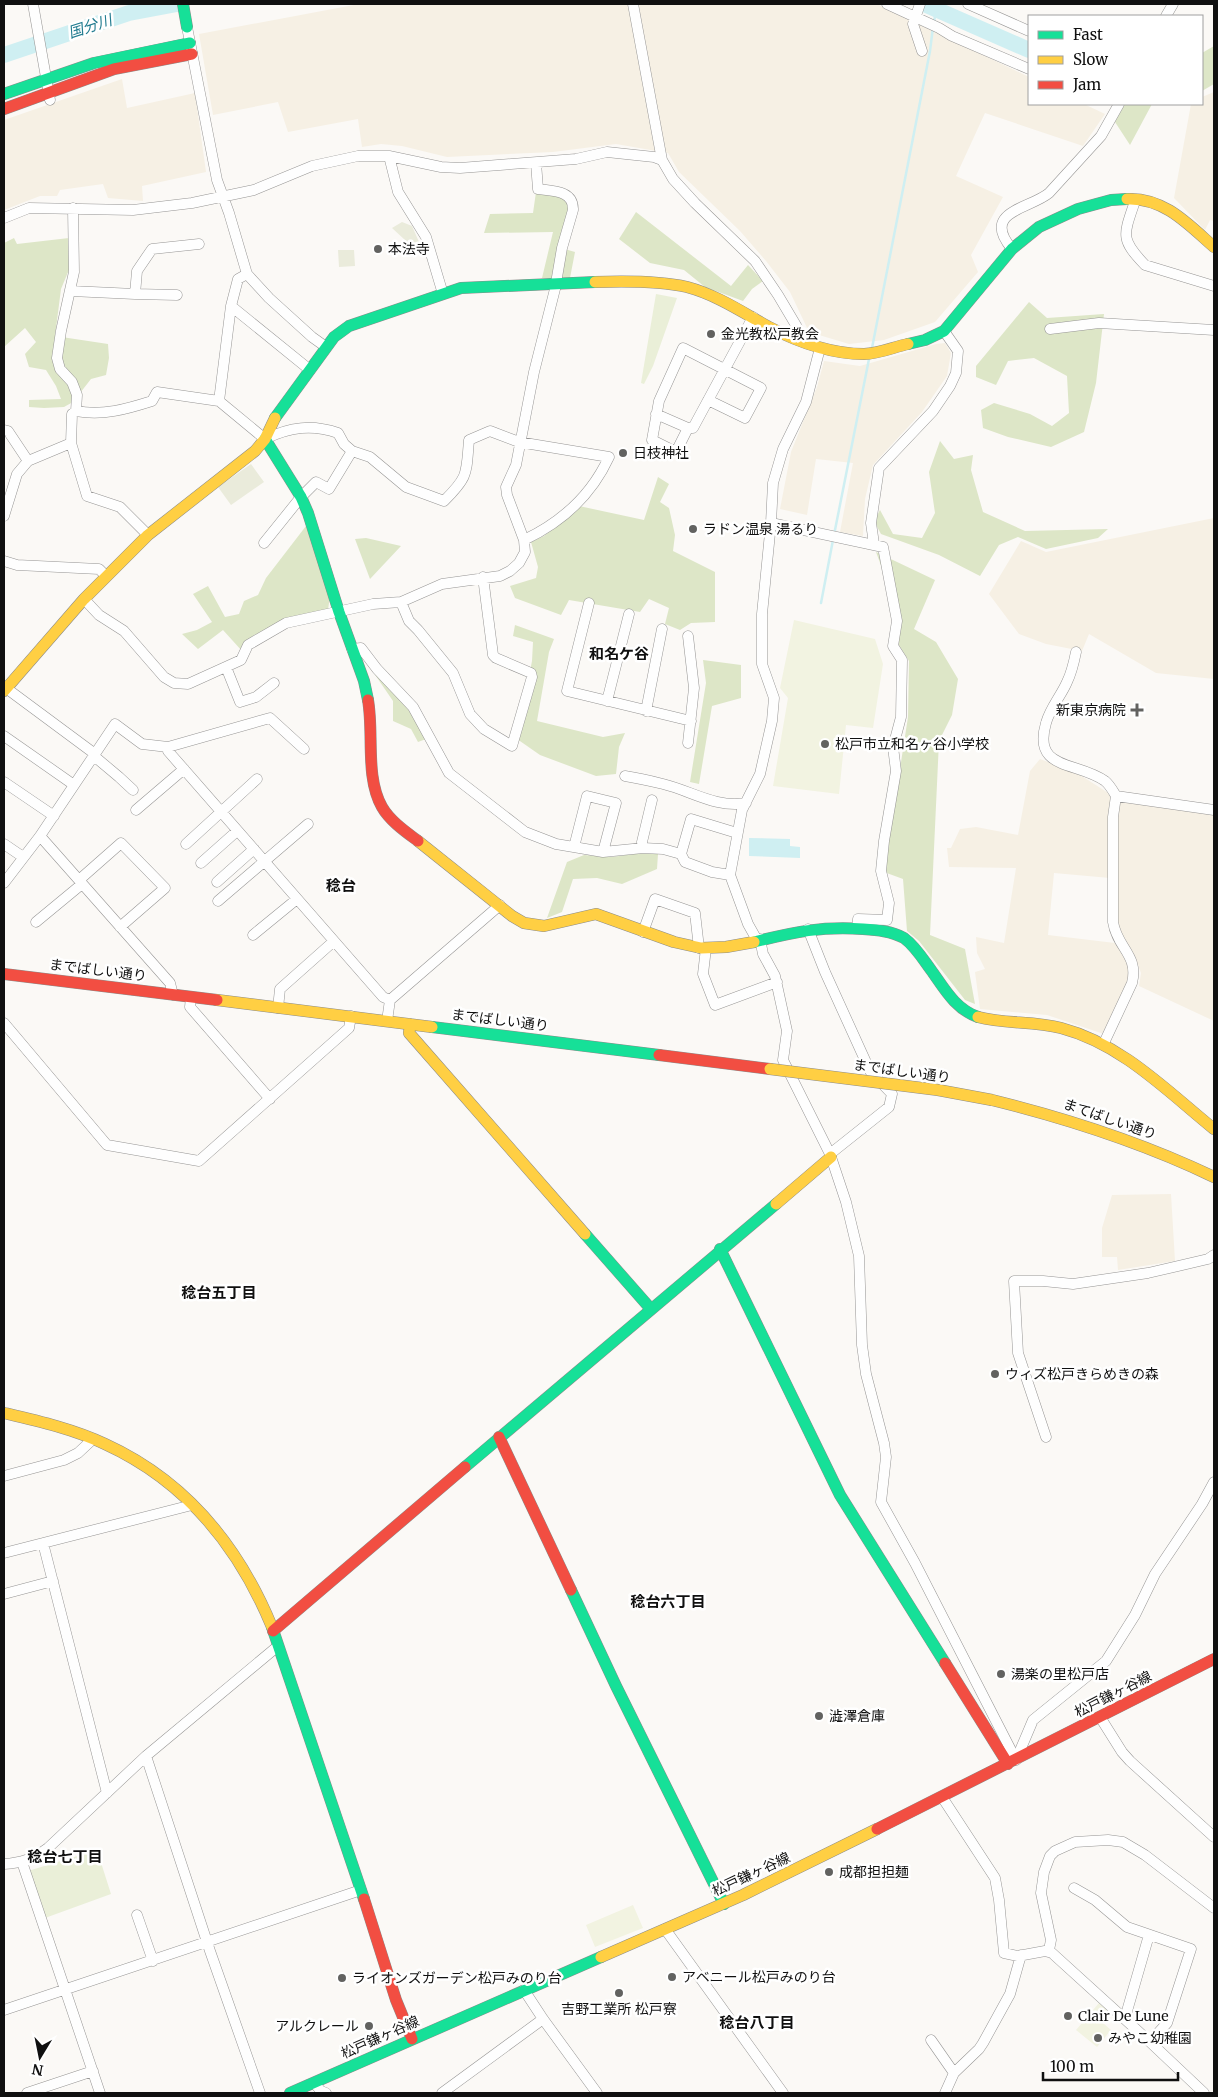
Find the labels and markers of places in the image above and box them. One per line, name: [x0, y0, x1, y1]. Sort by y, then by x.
place label: 本法寺: [388, 240, 430, 258]
marker: 本法寺: [372, 243, 384, 255]
place label: 金光教松戸教会: [721, 325, 819, 343]
marker: 金光教松戸教会: [705, 328, 717, 340]
place label: 日枝神社: [633, 444, 689, 462]
marker: 日枝神社: [617, 447, 629, 459]
place label: ラドン温泉 湯るり: [703, 520, 818, 538]
marker: ラドン温泉 湯るり: [687, 523, 699, 535]
place label: 新東京病院: [1056, 701, 1126, 719]
marker: 新東京病院: [1130, 703, 1144, 717]
place label: 松戸市立和名ヶ谷小学校: [835, 735, 989, 753]
marker: 松戸市立和名ヶ谷小学校: [819, 738, 831, 750]
place label: ウィズ松戸きらめきの森: [1005, 1365, 1159, 1383]
marker: ウィズ松戸きらめきの森: [989, 1368, 1001, 1380]
place label: 湯楽の里松戸店: [1011, 1665, 1109, 1683]
marker: 湯楽の里松戸店: [995, 1668, 1007, 1680]
place label: 澁澤倉庫: [829, 1707, 885, 1725]
marker: 澁澤倉庫: [813, 1710, 825, 1722]
place label: 成都担担麺: [839, 1863, 909, 1881]
marker: 成都担担麺: [823, 1866, 835, 1878]
place label: アベニール松戸みのり台: [682, 1968, 836, 1986]
place label: ライオンズガーデン松戸みのり台: [352, 1969, 562, 1987]
marker: アベニール松戸みのり台: [666, 1971, 678, 1983]
marker: ライオンズガーデン松戸みのり台: [336, 1972, 348, 1984]
marker: 吉野工業所 松戸寮: [613, 1987, 625, 1999]
place label: 吉野工業所 松戸寮: [561, 2000, 677, 2018]
place label: Clair De Lune: [1078, 2007, 1168, 2025]
marker: Clair De Lune: [1062, 2010, 1074, 2022]
place label: アルクレール: [275, 2017, 359, 2035]
marker: アルクレール: [363, 2020, 375, 2032]
place label: みやこ幼稚園: [1108, 2029, 1192, 2047]
marker: みやこ幼稚園: [1092, 2032, 1104, 2044]

